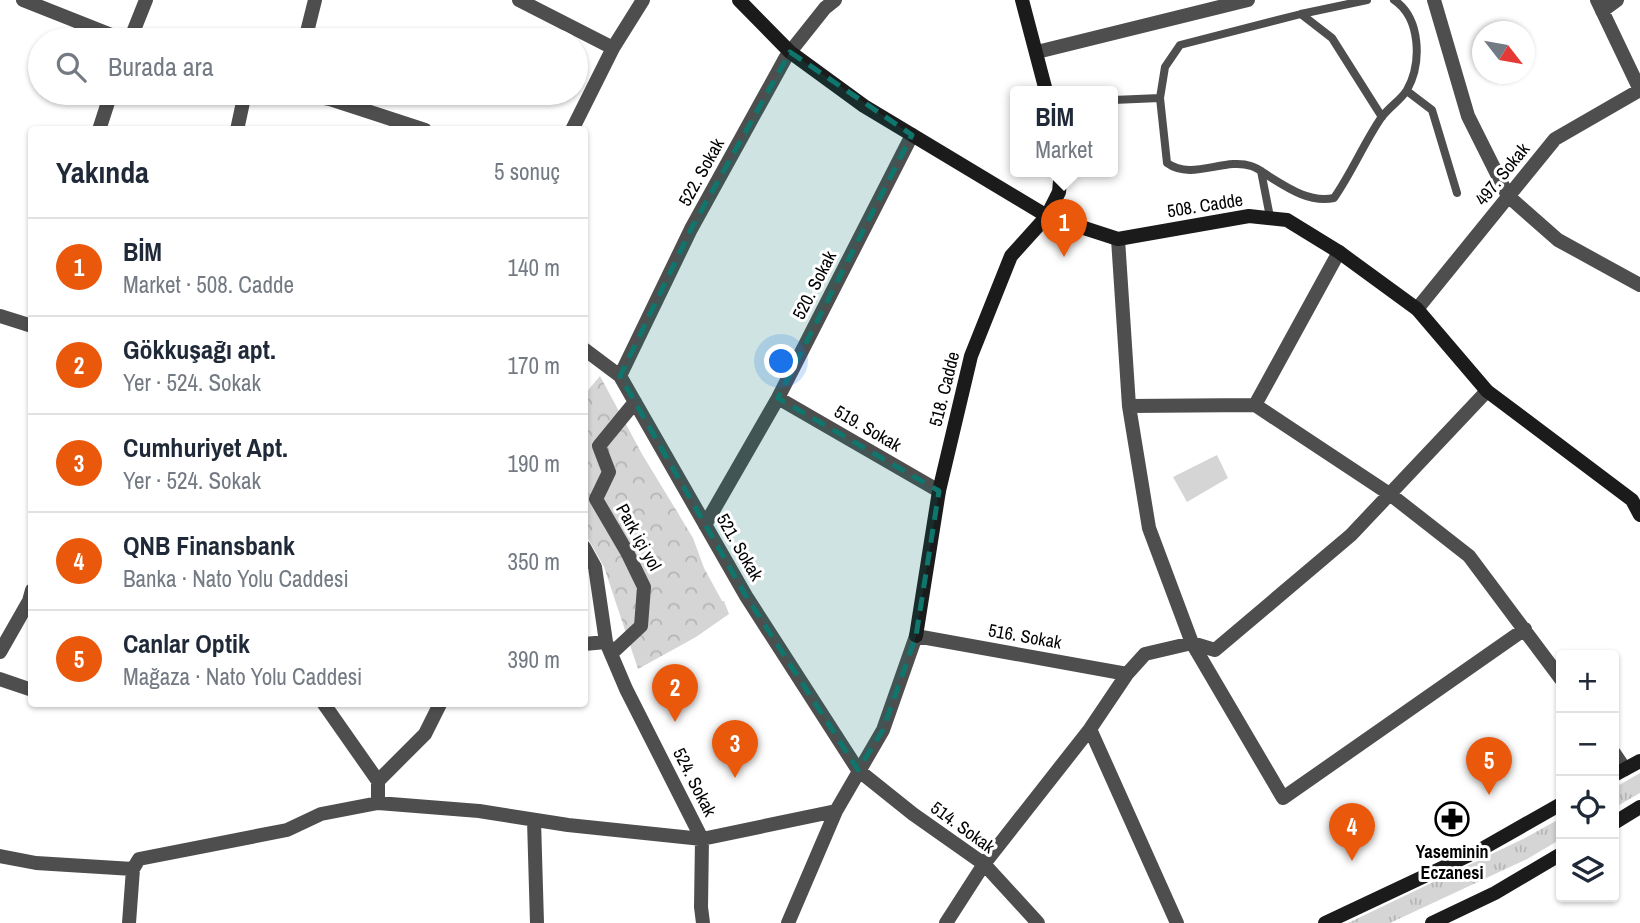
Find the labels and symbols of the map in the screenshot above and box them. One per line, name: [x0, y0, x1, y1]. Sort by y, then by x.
north arrow: [1472, 21, 1535, 84]
street label: 522. Sokak: [672, 133, 730, 210]
street label: 497. Sokak: [1469, 137, 1535, 211]
street label: 508. Cadde: [1165, 187, 1245, 223]
pin: 1: [1041, 199, 1087, 257]
street label: 520. Sokak: [786, 246, 842, 324]
your location: [764, 344, 798, 378]
street label: 518. Cadde: [923, 349, 965, 429]
street label: 519. Sokak: [830, 399, 907, 458]
street label: Park içi yol: [610, 499, 668, 575]
street label: 521. Sokak: [711, 509, 770, 586]
street label: 516. Sokak: [986, 617, 1064, 655]
pin: 2: [652, 664, 698, 722]
pin: 3: [712, 720, 758, 778]
pin: 5: [1466, 737, 1512, 795]
street label: 524. Sokak: [667, 743, 723, 821]
street label: 514. Sokak: [926, 795, 1001, 859]
pharmacy icon: Yaseminin Eczanesi: [1433, 800, 1471, 838]
pin: 4: [1329, 803, 1375, 861]
place label: Yaseminin Eczanesi: [1415, 839, 1489, 885]

